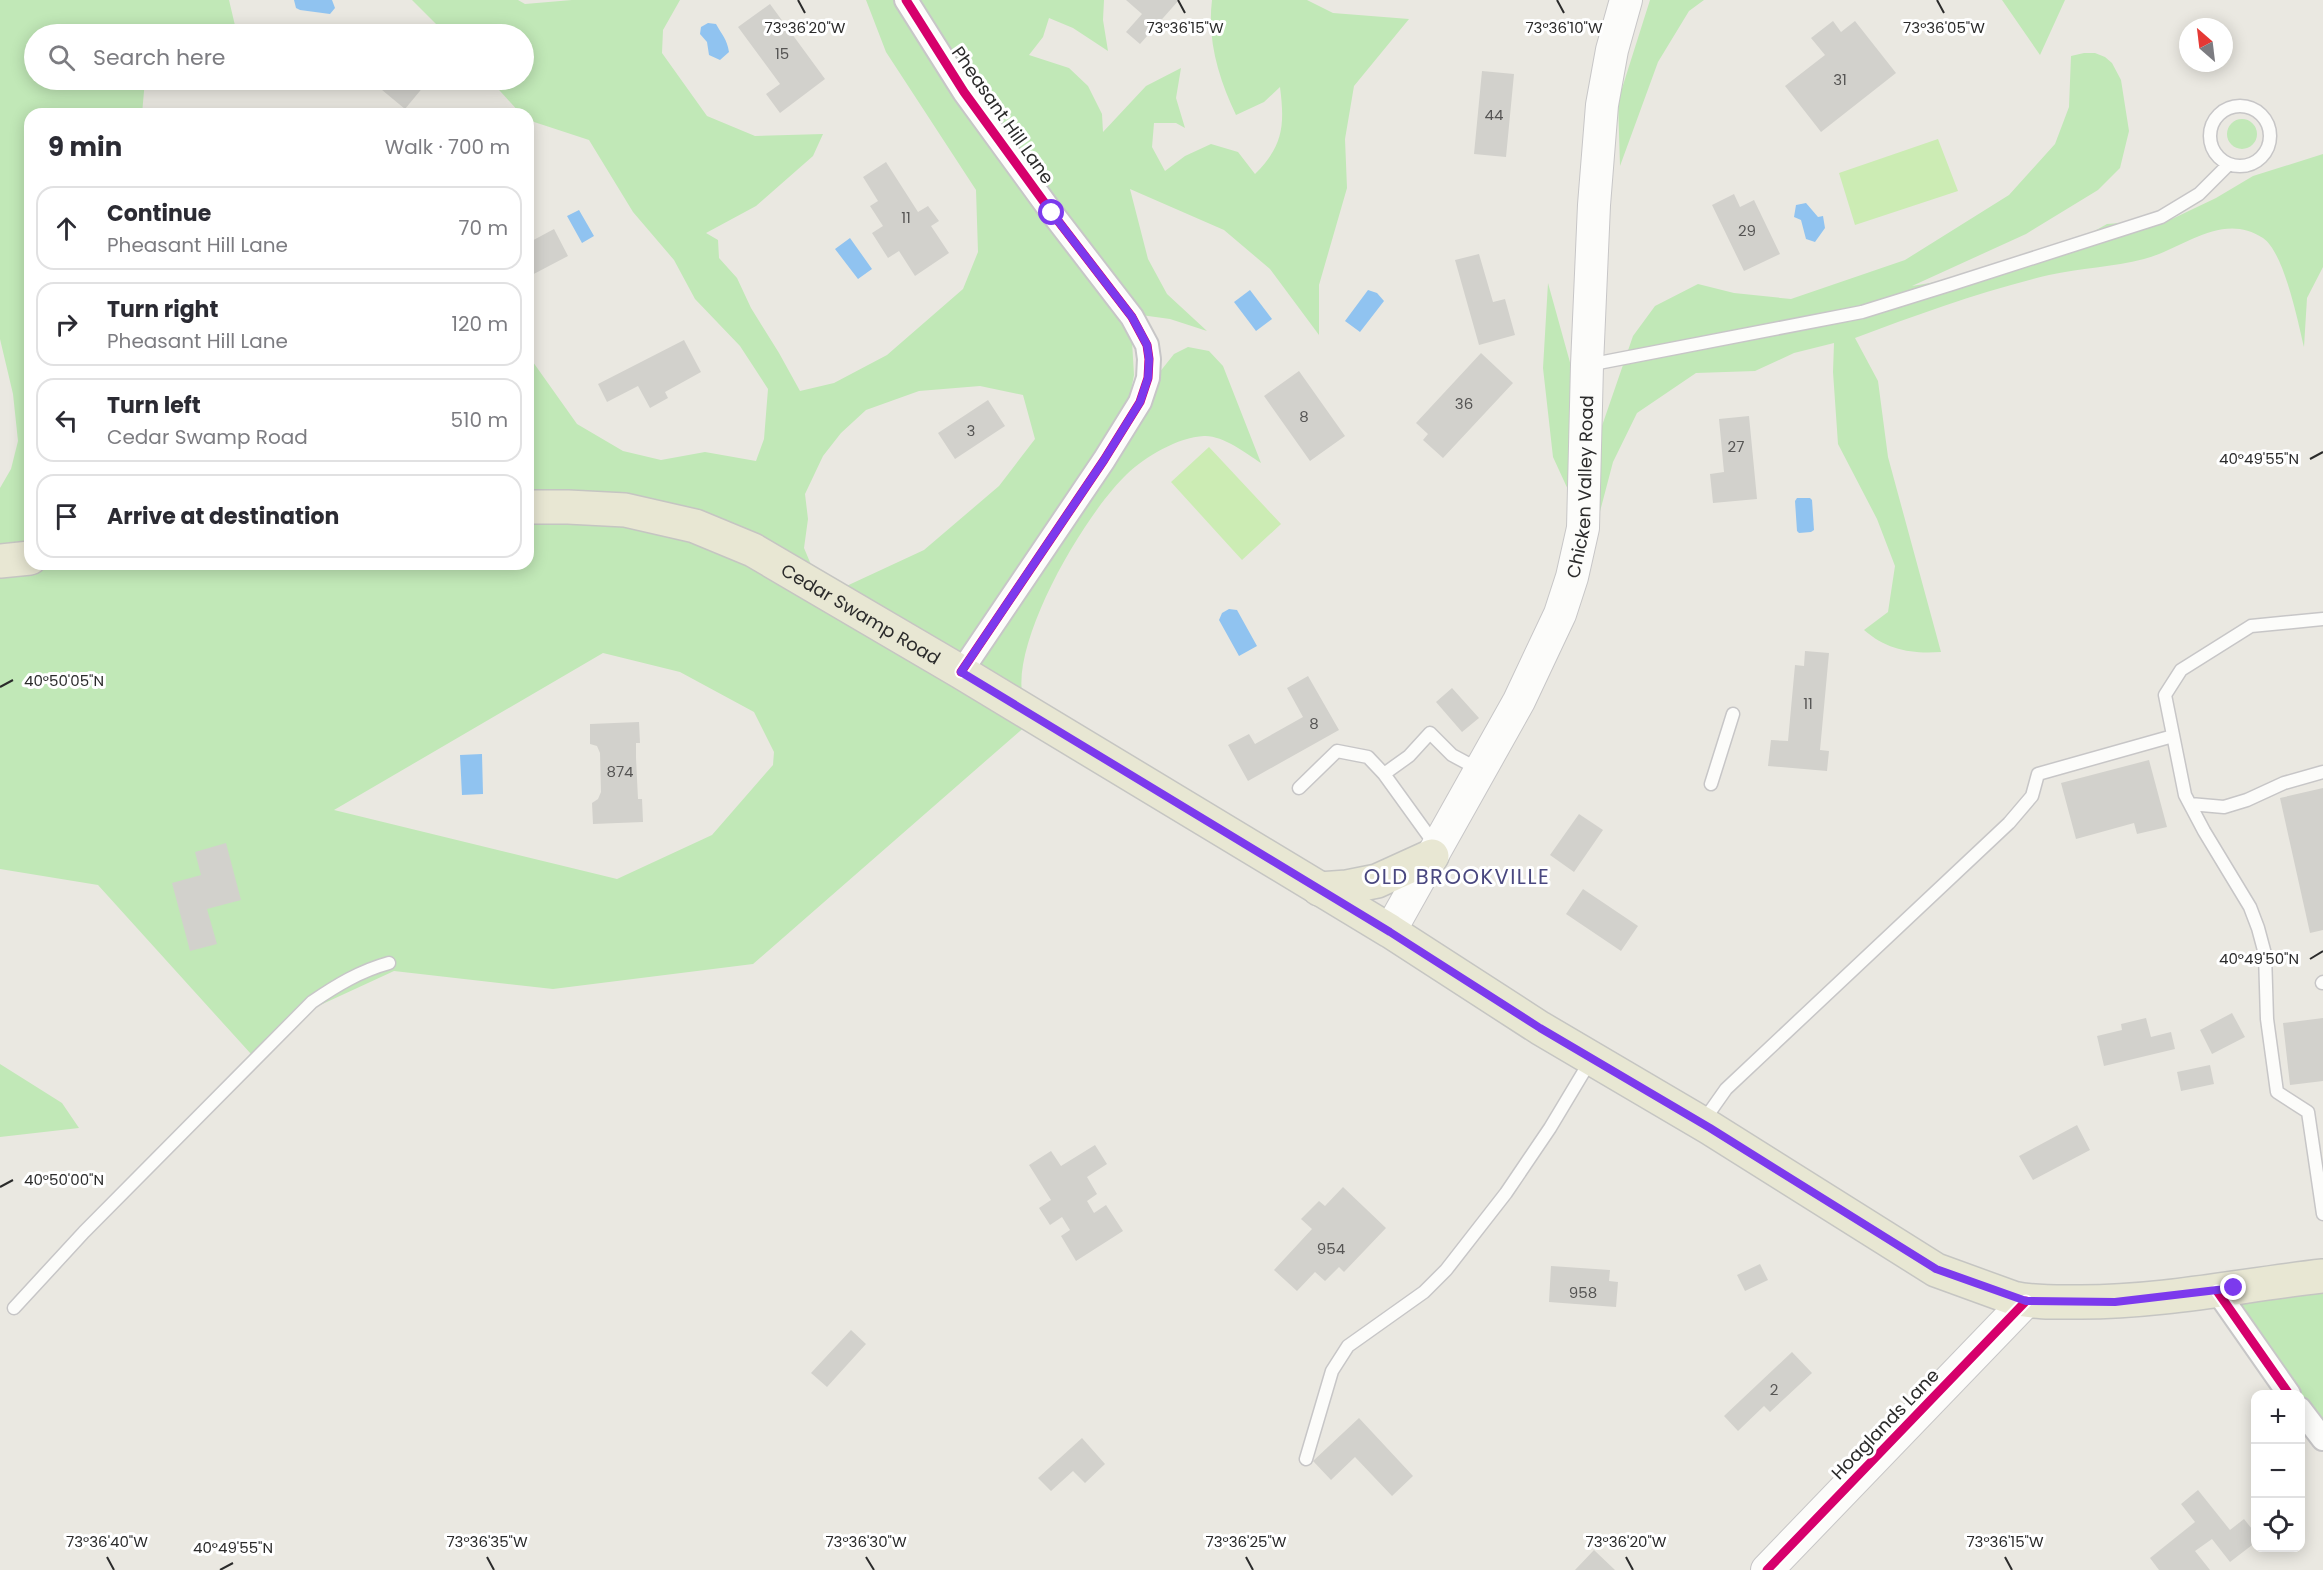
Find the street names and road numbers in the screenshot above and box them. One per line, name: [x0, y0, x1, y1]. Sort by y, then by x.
street label: Pheasant Hill Lane: [946, 41, 1060, 189]
street label: Chicken Valley Road: [1560, 395, 1599, 580]
street label: Cedar Swamp Road: [777, 557, 945, 670]
street label: Hoaglands Lane: [1825, 1363, 1945, 1485]

